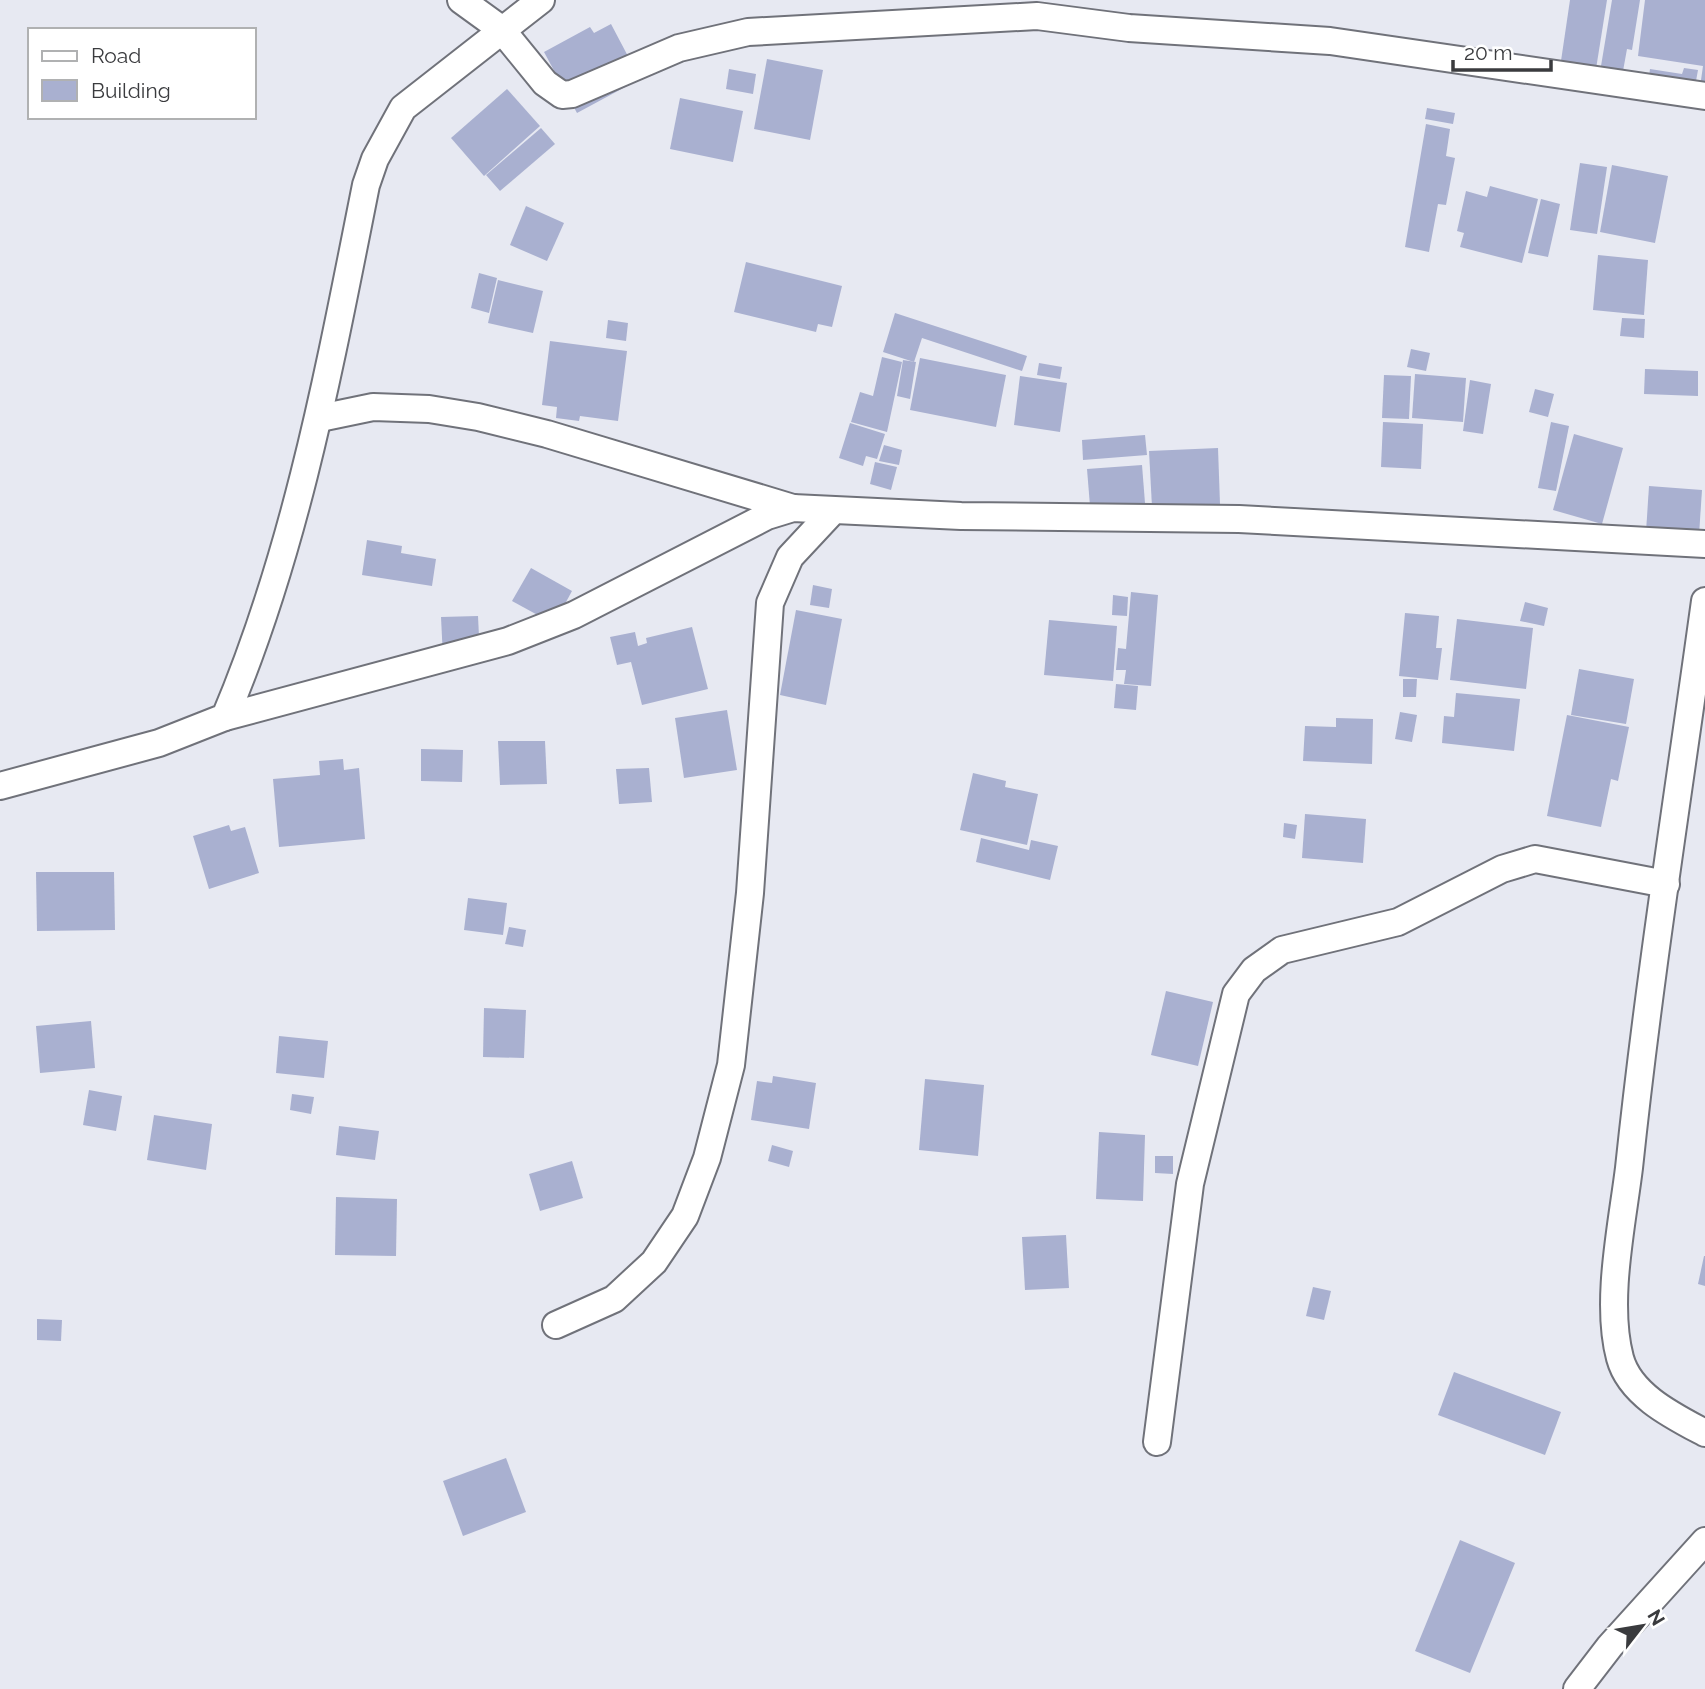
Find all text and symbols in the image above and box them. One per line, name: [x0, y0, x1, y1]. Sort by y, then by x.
legend: [28, 28, 256, 119]
scale bar: [1453, 28, 1551, 72]
text: 20 m: [1464, 40, 1512, 65]
text: Road: [91, 43, 141, 68]
text: Building: [91, 78, 171, 103]
north arrow: [1607, 1591, 1677, 1661]
text: N: [1643, 1605, 1670, 1629]

